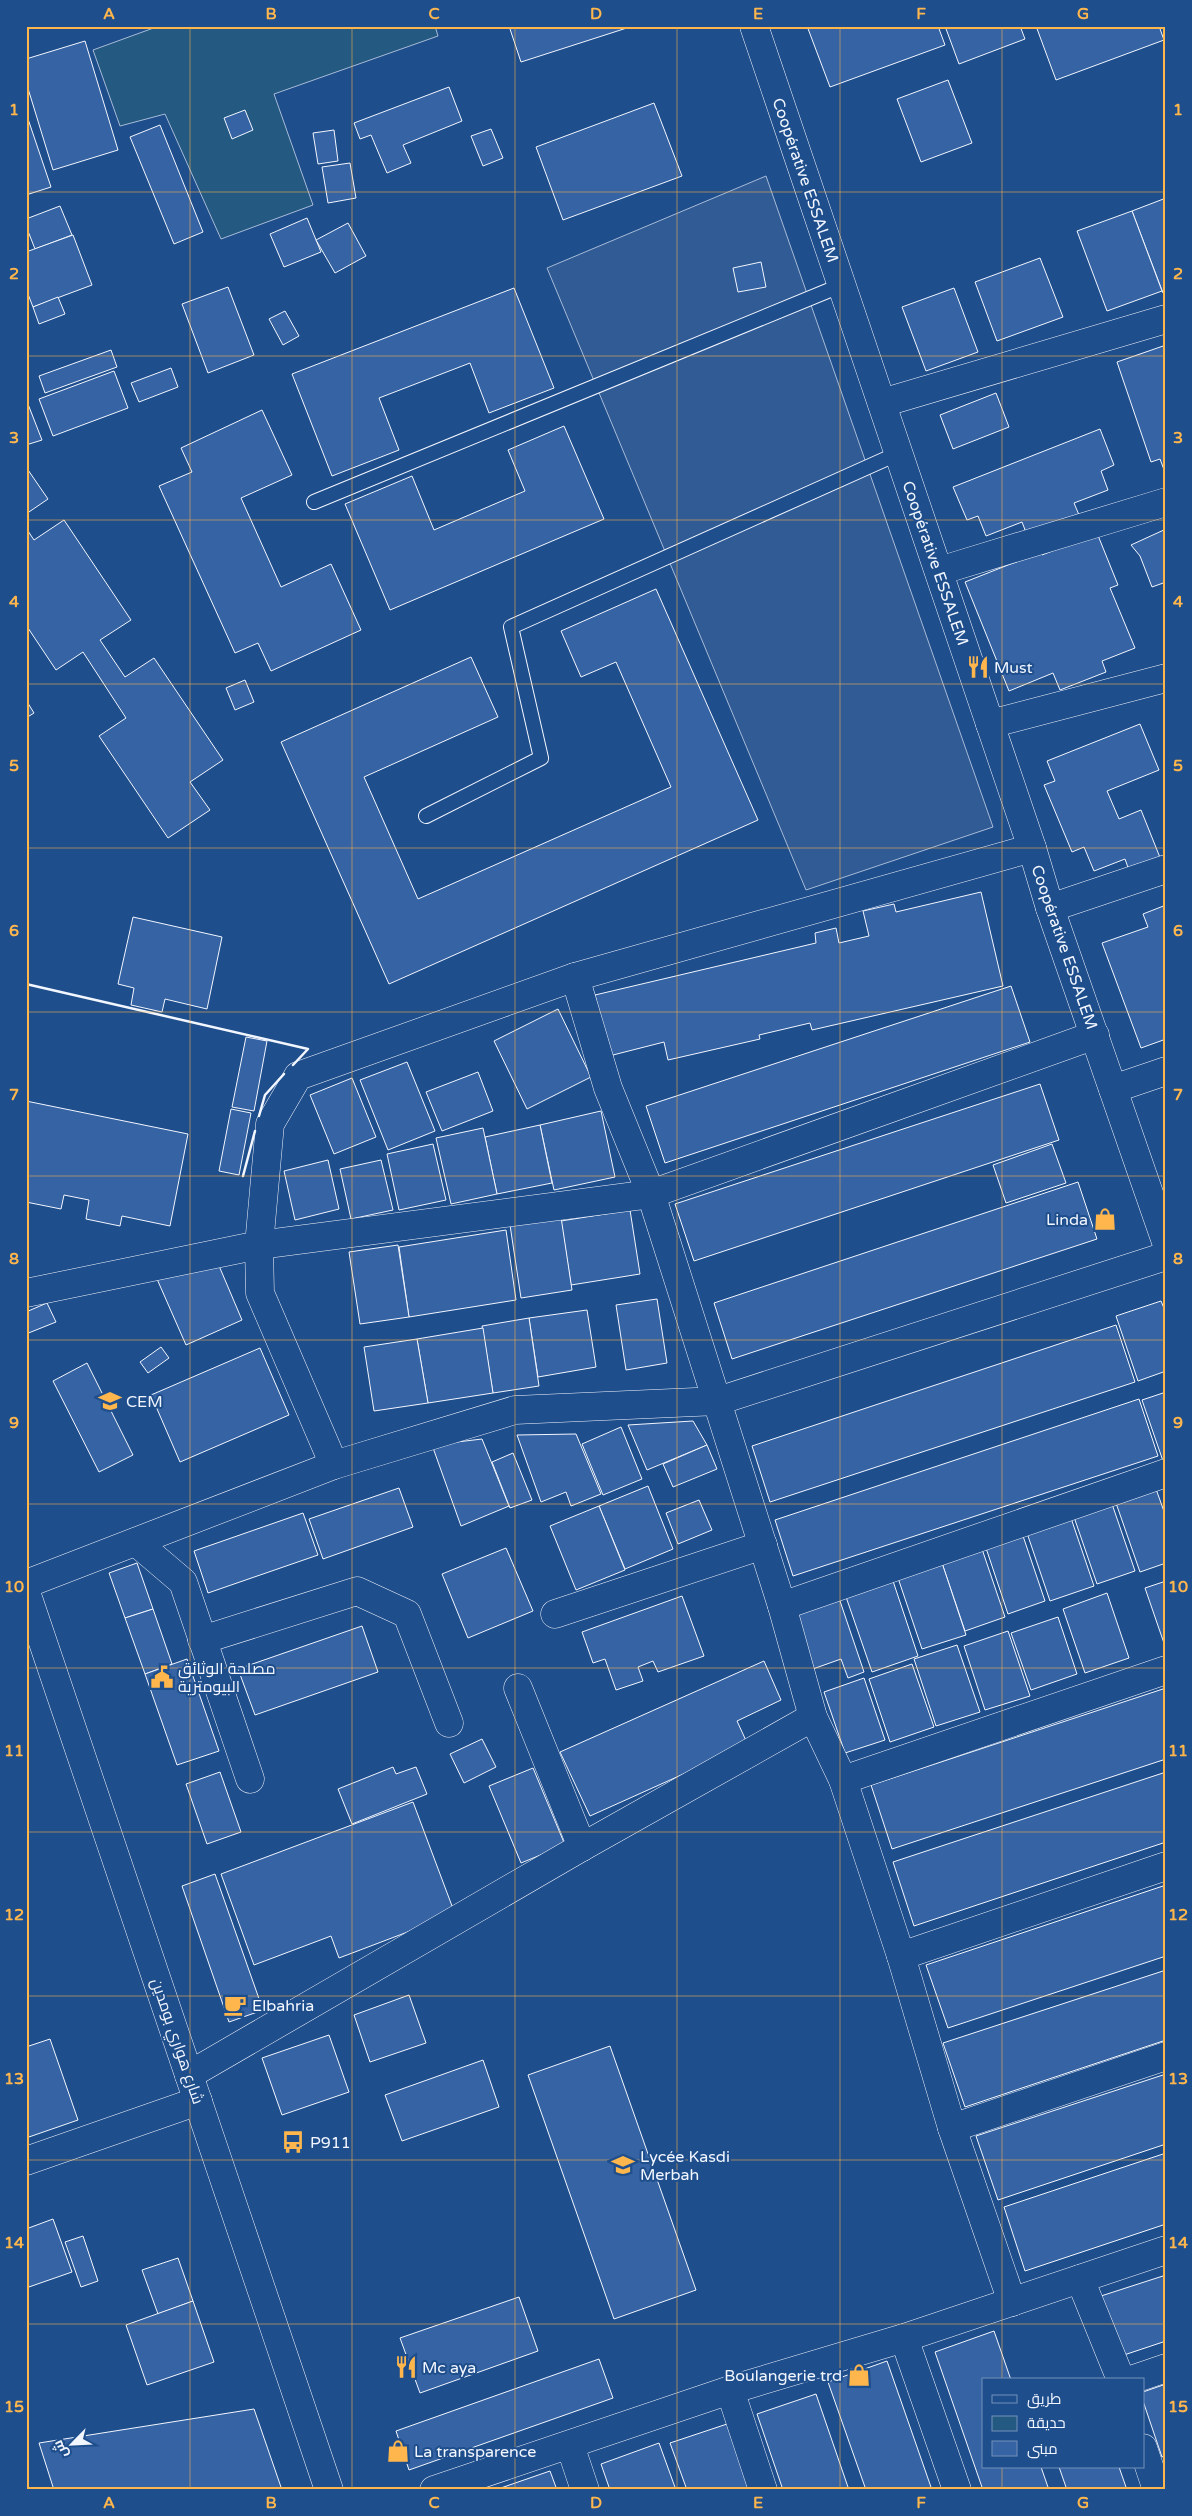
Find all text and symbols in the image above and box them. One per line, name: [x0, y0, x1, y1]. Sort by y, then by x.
text: A: [103, 4, 115, 24]
text: B: [265, 4, 277, 24]
text: C: [428, 4, 440, 24]
text: D: [590, 4, 602, 24]
text: E: [753, 4, 763, 24]
text: F: [916, 4, 926, 24]
text: G: [1077, 4, 1089, 24]
street label: Coopérative ESSALEM: [767, 95, 843, 265]
text: 1: [9, 100, 19, 120]
text: 1: [1173, 100, 1183, 120]
text: 2: [9, 264, 19, 284]
text: 2: [1173, 264, 1183, 284]
text: 3: [9, 428, 19, 448]
text: 3: [1173, 428, 1183, 448]
street label: Coopérative ESSALEM: [897, 478, 973, 648]
text: 4: [9, 592, 19, 612]
text: 4: [1173, 592, 1183, 612]
restaurant icon: Must: [965, 654, 991, 680]
place label: Must: [994, 658, 1033, 678]
text: 5: [9, 756, 19, 776]
text: 5: [1173, 756, 1183, 776]
street label: Coopérative ESSALEM: [1026, 862, 1102, 1032]
text: 6: [9, 921, 19, 941]
text: 6: [1173, 921, 1183, 941]
text: 7: [9, 1085, 19, 1105]
text: 7: [1173, 1085, 1183, 1105]
shop icon: Linda: [1092, 1206, 1118, 1232]
place label: Linda: [1046, 1210, 1088, 1230]
text: 8: [9, 1249, 19, 1269]
text: 8: [1173, 1249, 1183, 1269]
school or university icon: CEM: [97, 1388, 123, 1414]
place label: CEM: [126, 1392, 163, 1412]
text: 9: [9, 1413, 19, 1433]
text: 9: [1173, 1413, 1183, 1433]
text: 10: [4, 1577, 24, 1597]
text: 10: [1168, 1577, 1188, 1597]
place label: مصلحة الوثائق البيومترية: [178, 1659, 275, 1697]
public building icon: مصلحة الوثائق البيومترية: [149, 1664, 175, 1690]
text: 11: [4, 1741, 24, 1761]
text: 11: [1168, 1741, 1188, 1761]
text: 12: [4, 1905, 24, 1925]
text: 12: [1168, 1905, 1188, 1925]
street label: شارع هواري بومدين: [143, 1976, 208, 2108]
cafe icon: Elbahria: [222, 1992, 248, 2018]
place label: Elbahria: [252, 1996, 314, 2016]
text: 13: [4, 2069, 24, 2089]
text: 13: [1168, 2069, 1188, 2089]
bus stop icon: P911: [280, 2129, 306, 2155]
place label: P911: [310, 2133, 351, 2153]
place label: Lycée Kasdi Merbah: [640, 2147, 730, 2185]
school or university icon: Lycée Kasdi Merbah: [610, 2152, 636, 2178]
text: 14: [4, 2233, 24, 2253]
text: 14: [1168, 2233, 1188, 2253]
restaurant icon: Mc aya: [393, 2354, 419, 2380]
place label: Mc aya: [422, 2358, 476, 2378]
shop icon: Boulangerie trd: [846, 2362, 872, 2388]
place label: Boulangerie trd: [724, 2366, 842, 2386]
legend: [982, 2378, 1144, 2468]
text: طريق: [1027, 2390, 1061, 2409]
text: 15: [4, 2397, 24, 2417]
text: 15: [1168, 2397, 1188, 2417]
text: حديقة: [1027, 2414, 1066, 2432]
north arrow: [48, 2418, 98, 2468]
text: ش: [49, 2437, 72, 2461]
shop icon: La transparence: [385, 2438, 411, 2464]
text: مبنى: [1027, 2440, 1058, 2459]
place label: La transparence: [414, 2442, 536, 2462]
text: A: [103, 2493, 115, 2513]
text: B: [265, 2493, 277, 2513]
text: C: [428, 2493, 440, 2513]
text: D: [590, 2493, 602, 2513]
text: E: [753, 2493, 763, 2513]
text: F: [916, 2493, 926, 2513]
text: G: [1077, 2493, 1089, 2513]

